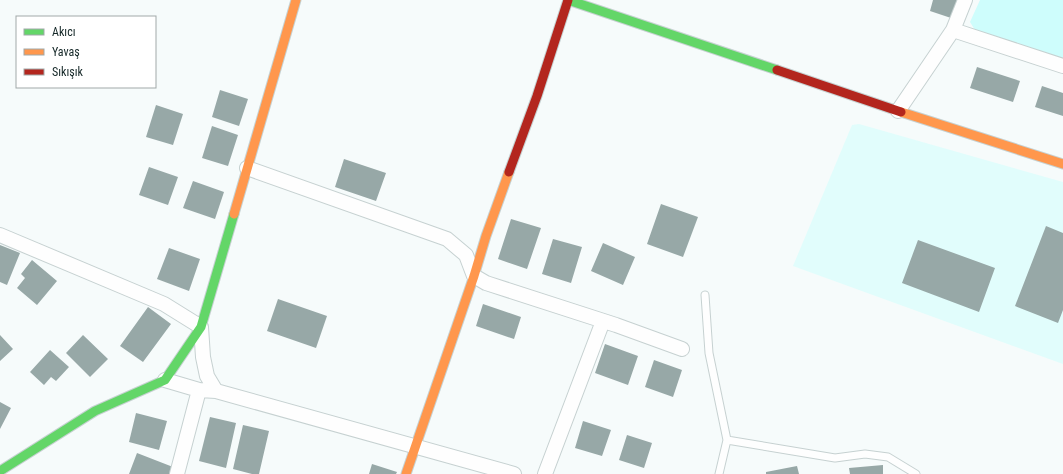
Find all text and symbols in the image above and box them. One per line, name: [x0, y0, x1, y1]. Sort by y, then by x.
legend: [16, 16, 156, 88]
text: Akıcı: [52, 25, 76, 39]
text: Yavaş: [52, 45, 80, 59]
text: Sıkışık: [52, 65, 84, 79]

